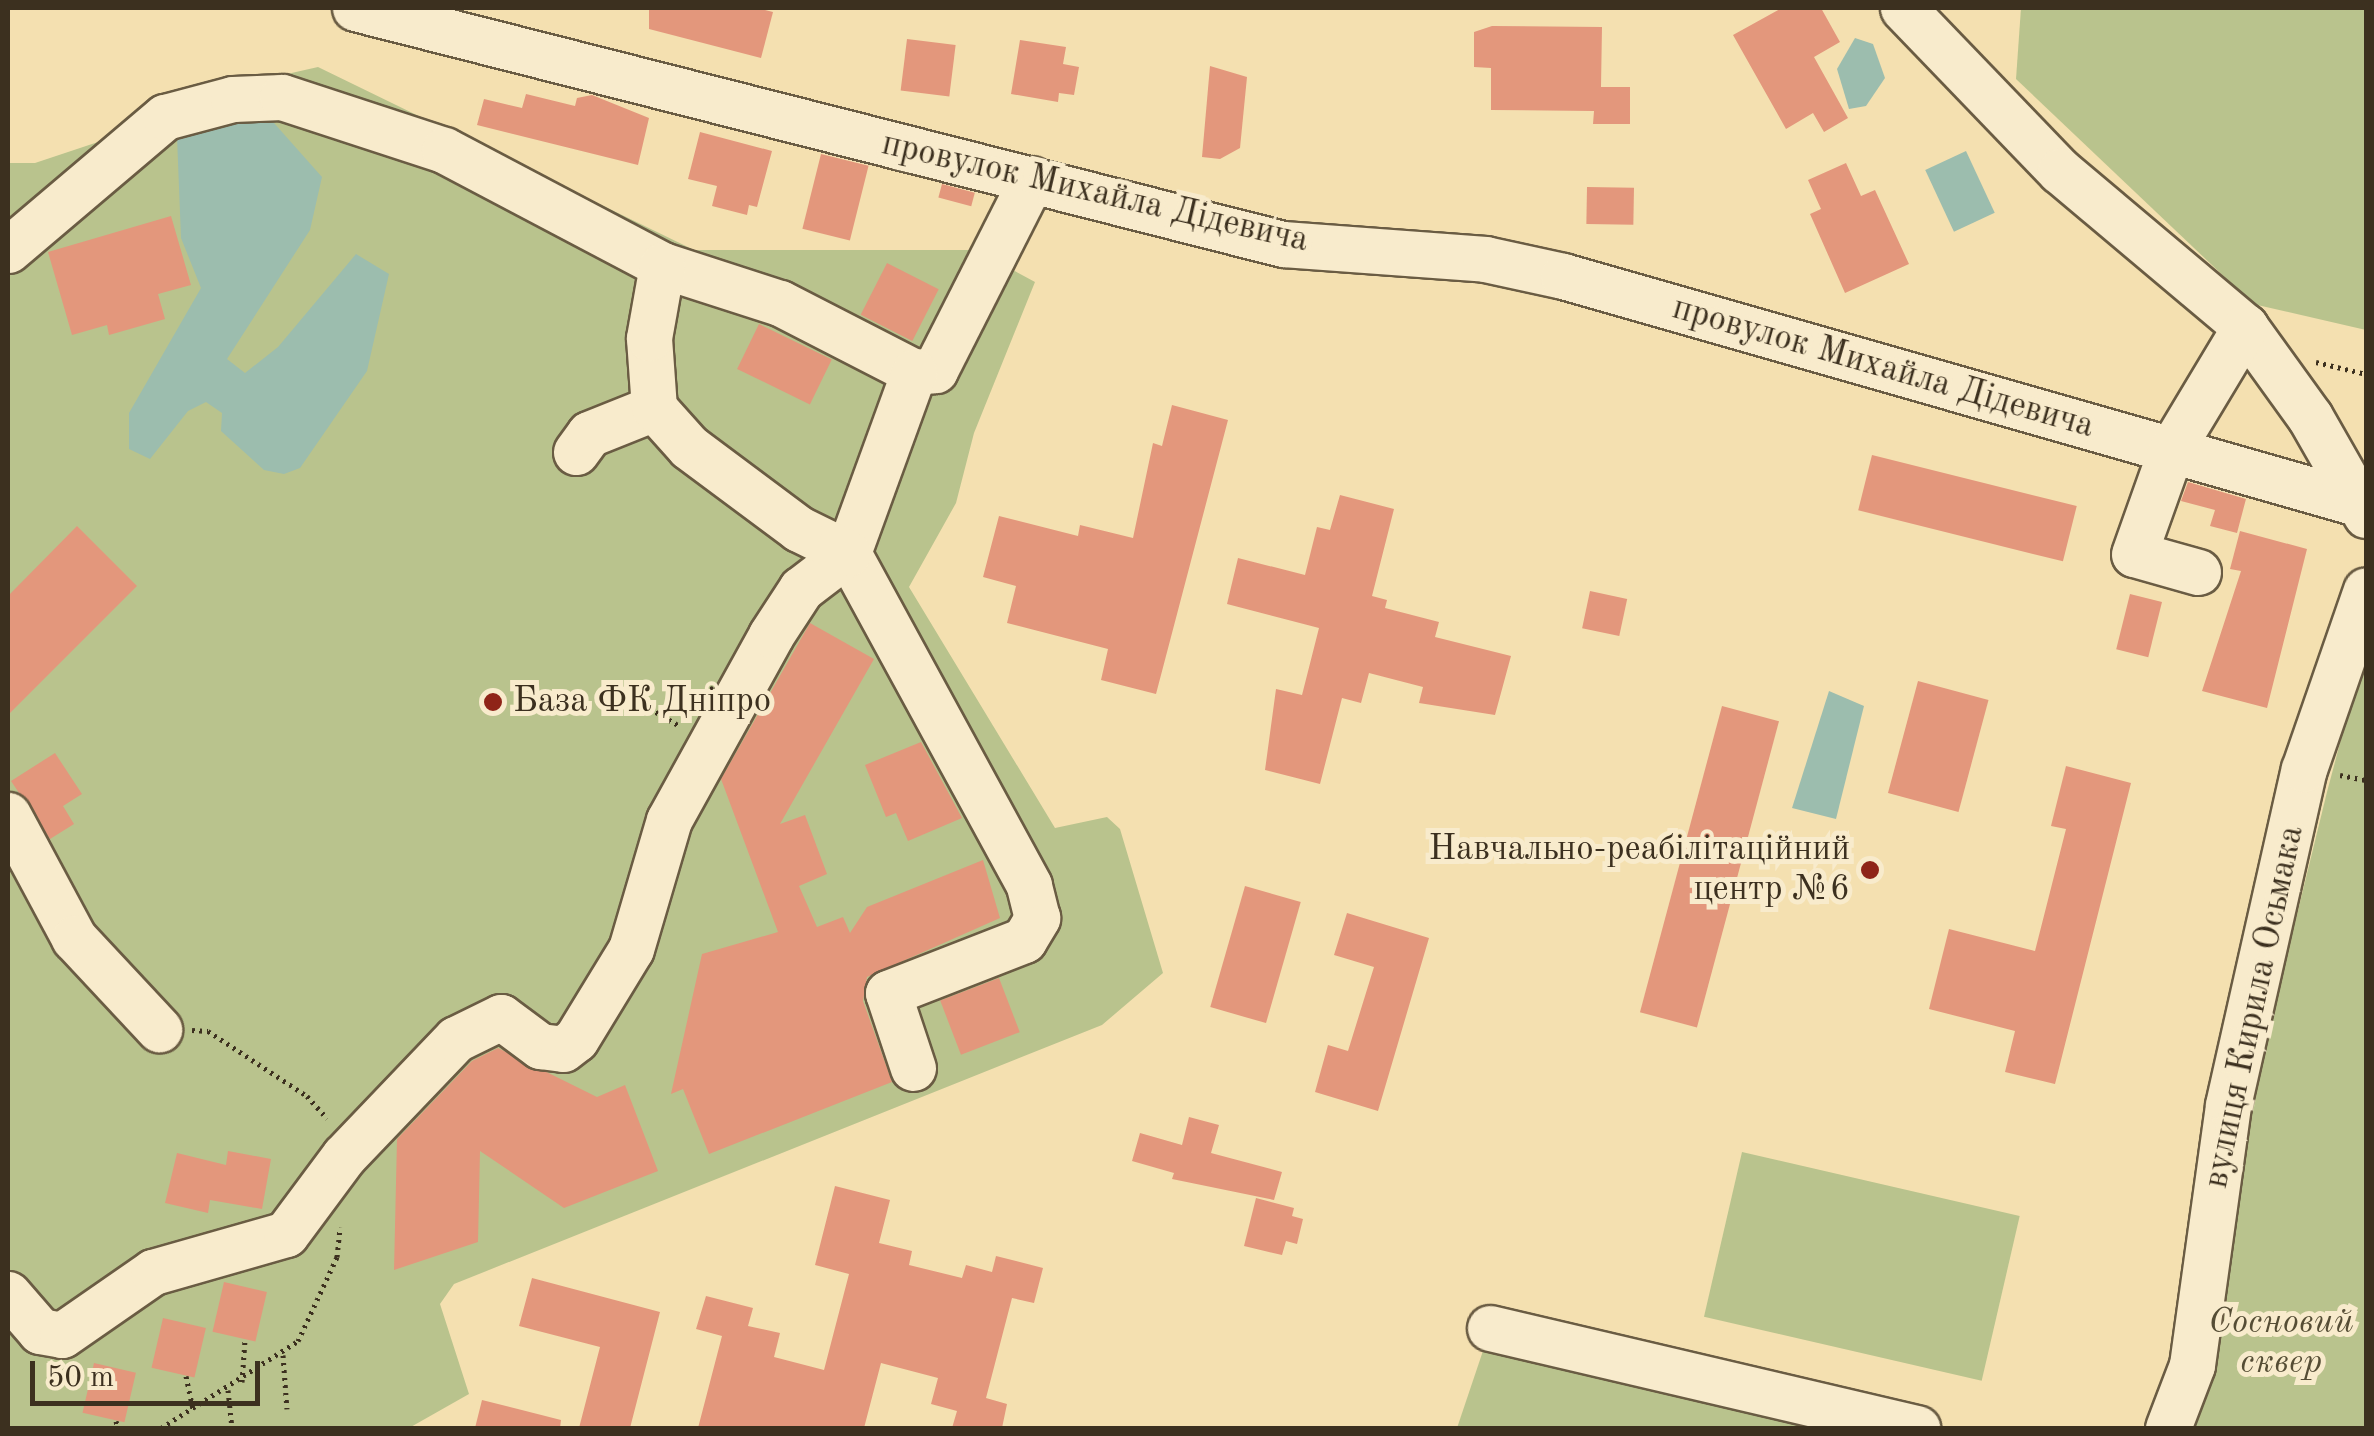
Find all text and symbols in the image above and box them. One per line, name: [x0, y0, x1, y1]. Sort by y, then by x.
street label: провулок Михайла Дідевича: [878, 123, 1312, 263]
street label: провулок Михайла Дідевича: [1667, 288, 2099, 448]
place label: База ФК Дніпро: [513, 681, 771, 723]
marker: База ФК Дніпро: [482, 691, 504, 713]
street label: вулиця Кирила Осьмака: [2196, 822, 2314, 1192]
place label: Навчально-реабілітаційний центр №6: [1428, 829, 1850, 911]
marker: Навчально-реабілітаційний центр №6: [1859, 859, 1881, 881]
park label: Сосновий сквер: [2208, 1302, 2354, 1384]
scale bar: [35, 1341, 265, 1403]
text: 50 m: [47, 1363, 114, 1393]

